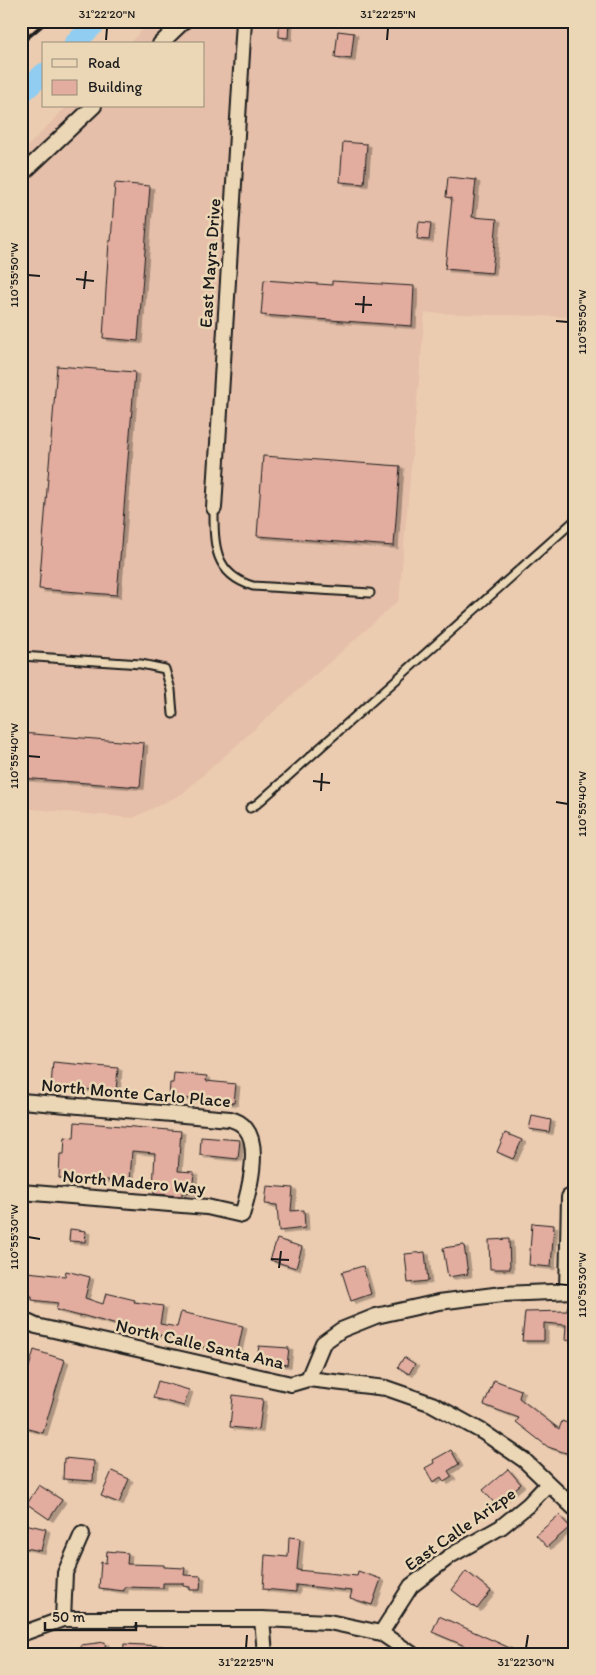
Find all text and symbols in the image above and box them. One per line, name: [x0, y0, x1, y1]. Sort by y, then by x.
text: 31°22'20"N: [79, 7, 135, 21]
text: 31°22'25"N: [360, 7, 416, 21]
legend: [42, 42, 205, 108]
text: Road: [88, 54, 121, 72]
text: Building: [88, 78, 142, 96]
street label: East Mayra Drive: [194, 197, 226, 329]
text: 110°55'50"W: [7, 242, 21, 308]
text: 110°55'50"W: [575, 289, 589, 355]
text: 110°55'40"W: [7, 723, 21, 789]
text: 110°55'40"W: [575, 771, 589, 837]
street label: North Monte Carlo Place: [40, 1074, 232, 1112]
street label: North Madero Way: [61, 1165, 207, 1199]
text: 110°55'30"W: [7, 1204, 21, 1270]
text: 110°55'30"W: [575, 1252, 589, 1318]
street label: North Calle Santa Ana: [114, 1314, 287, 1374]
street label: East Calle Arizpe: [400, 1482, 520, 1576]
scale bar: [45, 1600, 136, 1632]
text: 50 m: [52, 1608, 85, 1626]
text: 31°22'25"N: [218, 1655, 274, 1669]
text: 31°22'30"N: [498, 1655, 554, 1669]

